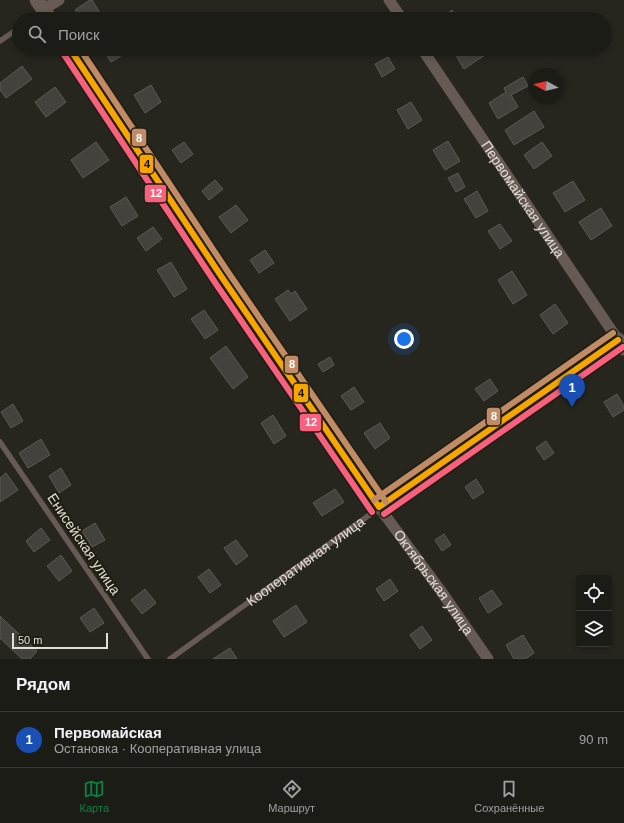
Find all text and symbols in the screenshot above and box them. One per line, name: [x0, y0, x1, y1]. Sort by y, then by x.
search box: [12, 12, 612, 56]
icon: search: [26, 23, 48, 45]
text: Поиск: [58, 26, 100, 43]
north arrow: [528, 68, 564, 104]
line badge: 8: [131, 128, 147, 147]
text: 8: [136, 132, 142, 144]
street label: Первомайская улица: [478, 138, 568, 261]
line badge: 4: [139, 154, 154, 174]
text: 4: [144, 158, 151, 170]
line badge: 12: [144, 184, 167, 203]
text: 12: [150, 187, 162, 199]
your location: [394, 329, 414, 349]
line badge: 8: [284, 355, 299, 374]
text: 8: [289, 358, 295, 370]
pin: 1: [559, 374, 585, 407]
line badge: 4: [293, 383, 309, 403]
text: 4: [298, 387, 305, 399]
line badge: 8: [486, 407, 501, 426]
text: 8: [491, 410, 497, 422]
line badge: 12: [299, 413, 322, 432]
text: 12: [305, 416, 317, 428]
street label: Енисейская улица: [44, 490, 124, 598]
street label: Кооперативная улица: [243, 513, 368, 609]
street label: Октябрьская улица: [391, 527, 477, 638]
map controls: [576, 575, 612, 647]
button: locate: [576, 575, 612, 611]
button: layers: [576, 611, 612, 647]
scale bar: [12, 631, 108, 650]
text: 50 m: [18, 634, 42, 646]
text: Рядом: [16, 675, 71, 694]
text: Первомайская: [54, 724, 162, 741]
text: 1: [25, 732, 33, 747]
text: 90 m: [579, 732, 608, 747]
text: Остановка · Кооперативная улица: [54, 741, 261, 756]
tab: Карта: [80, 778, 109, 814]
tab: Маршрут: [268, 778, 315, 814]
tab: Сохранённые: [474, 778, 544, 814]

